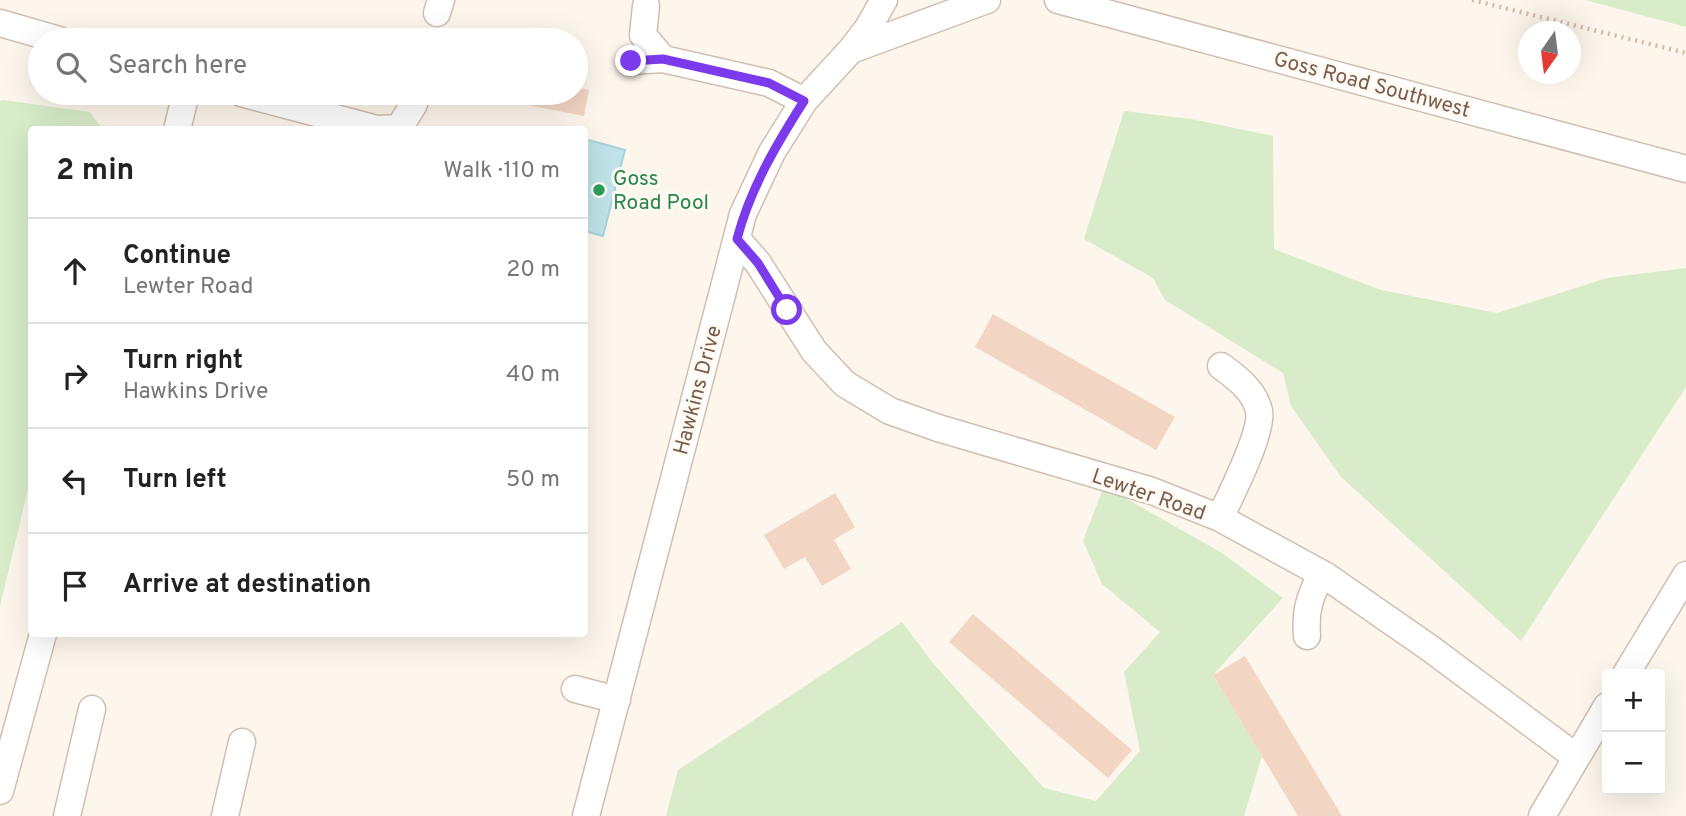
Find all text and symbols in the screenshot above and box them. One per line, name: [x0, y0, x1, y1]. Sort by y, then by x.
north arrow: [1518, 21, 1581, 84]
search box: [28, 28, 588, 105]
route end: [615, 45, 646, 76]
street label: Goss Road Southwest: [1270, 46, 1473, 125]
icon: search: [52, 48, 90, 86]
text: Search here: [108, 50, 247, 83]
text: 2 min: [56, 153, 134, 190]
text: Walk · 110 m: [443, 157, 560, 186]
place label: Goss Road Pool: [613, 166, 709, 217]
marker: Goss Road Pool: [591, 182, 607, 198]
text: Continue: [123, 240, 231, 273]
icon: ahead: [56, 252, 94, 290]
text: 20 m: [506, 256, 560, 285]
text: Lewter Road: [123, 273, 253, 302]
route start: [771, 294, 802, 325]
street label: Hawkins Drive: [668, 323, 729, 458]
text: Turn right: [123, 345, 243, 378]
icon: right: [56, 357, 94, 395]
text: 40 m: [506, 361, 560, 390]
text: Hawkins Drive: [123, 378, 268, 407]
icon: left: [56, 462, 94, 500]
street label: Lewter Road: [1088, 463, 1209, 528]
text: Turn left: [123, 464, 227, 497]
text: 50 m: [506, 466, 560, 495]
icon: arrive: [56, 567, 94, 605]
text: Arrive at destination: [123, 569, 371, 602]
map controls: [1602, 669, 1665, 795]
button: +: [1602, 669, 1665, 732]
button: −: [1602, 732, 1665, 795]

